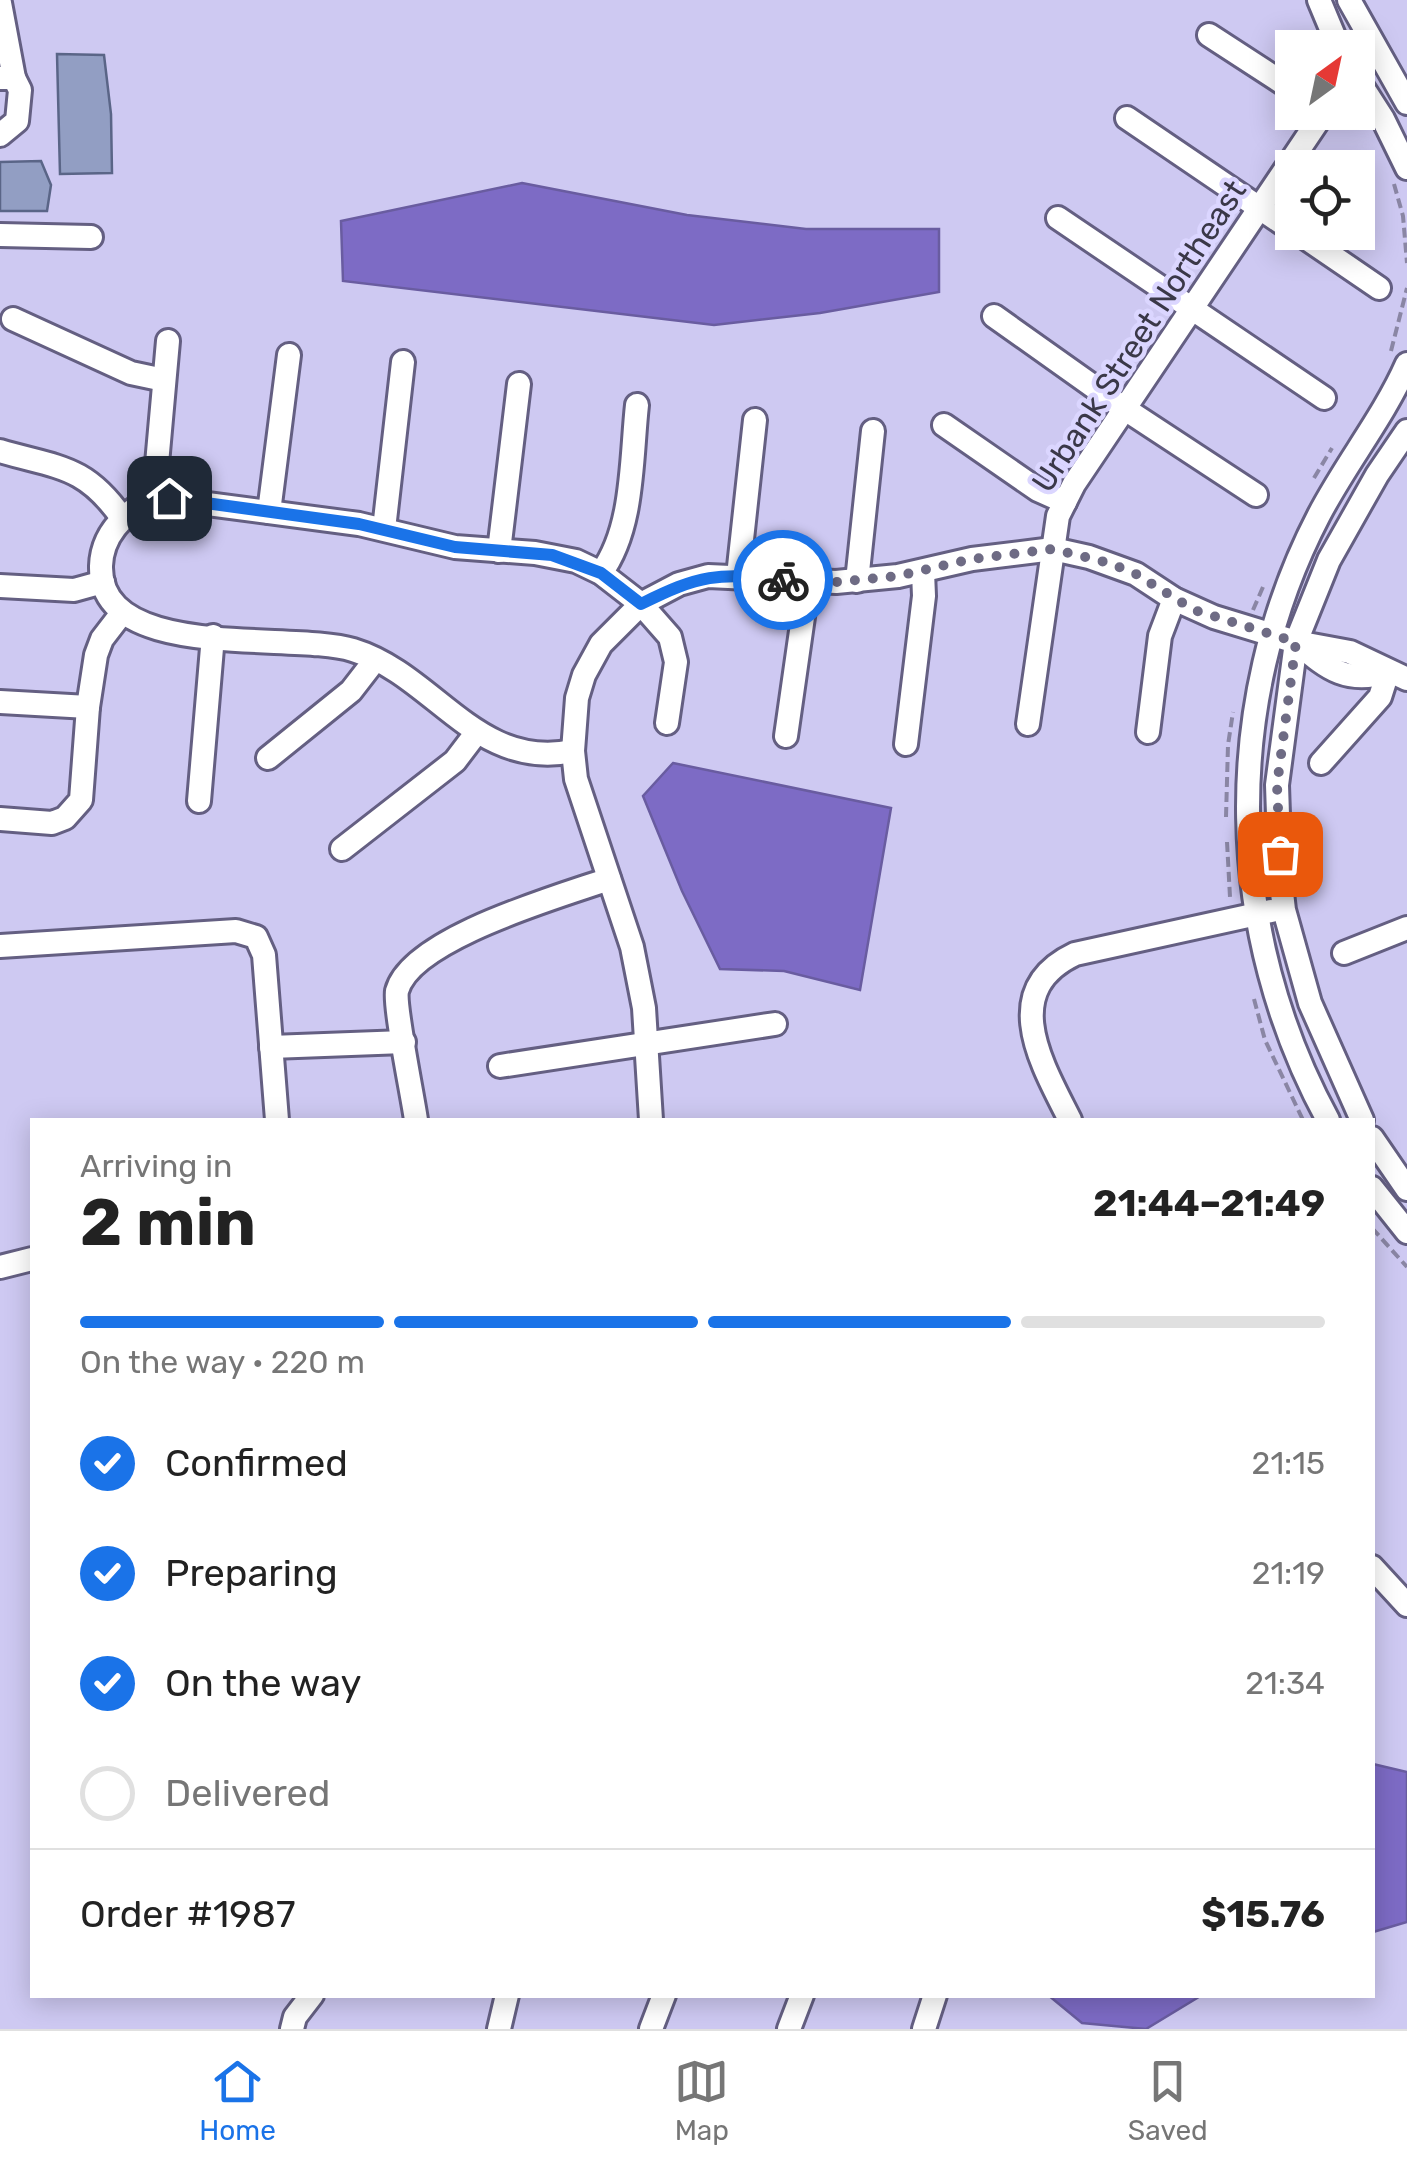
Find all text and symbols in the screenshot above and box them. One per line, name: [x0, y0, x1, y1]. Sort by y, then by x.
north arrow: [1275, 30, 1375, 130]
map controls: [1275, 30, 1375, 250]
button: locate: [1275, 150, 1375, 250]
street label: Urbank Street Northeast: [1024, 173, 1254, 499]
pin: [127, 456, 212, 541]
icon: home: [142, 471, 197, 526]
courier: [733, 530, 833, 630]
icon: bike: [756, 553, 811, 608]
pin: [1238, 812, 1323, 897]
icon: bag: [1253, 827, 1308, 882]
text: Arriving in: [80, 1147, 232, 1185]
text: 21:44–21:49: [1093, 1180, 1325, 1226]
text: 2 min: [80, 1184, 256, 1261]
text: On the way · 220 m: [80, 1343, 365, 1381]
icon: check: [80, 1436, 135, 1491]
text: Confirmed: [165, 1440, 348, 1486]
text: 21:15: [1252, 1444, 1325, 1482]
icon: check: [80, 1546, 135, 1601]
text: Preparing: [165, 1550, 338, 1596]
text: 21:19: [1252, 1554, 1325, 1592]
icon: check: [80, 1656, 135, 1711]
text: On the way: [165, 1660, 361, 1706]
text: 21:34: [1245, 1664, 1325, 1702]
text: Delivered: [165, 1770, 330, 1816]
text: Order #1987: [80, 1891, 296, 1937]
text: $15.76: [1201, 1891, 1325, 1937]
tab: Home: [199, 2054, 276, 2147]
tab: Map: [674, 2054, 729, 2147]
tab: Saved: [1128, 2054, 1208, 2147]

